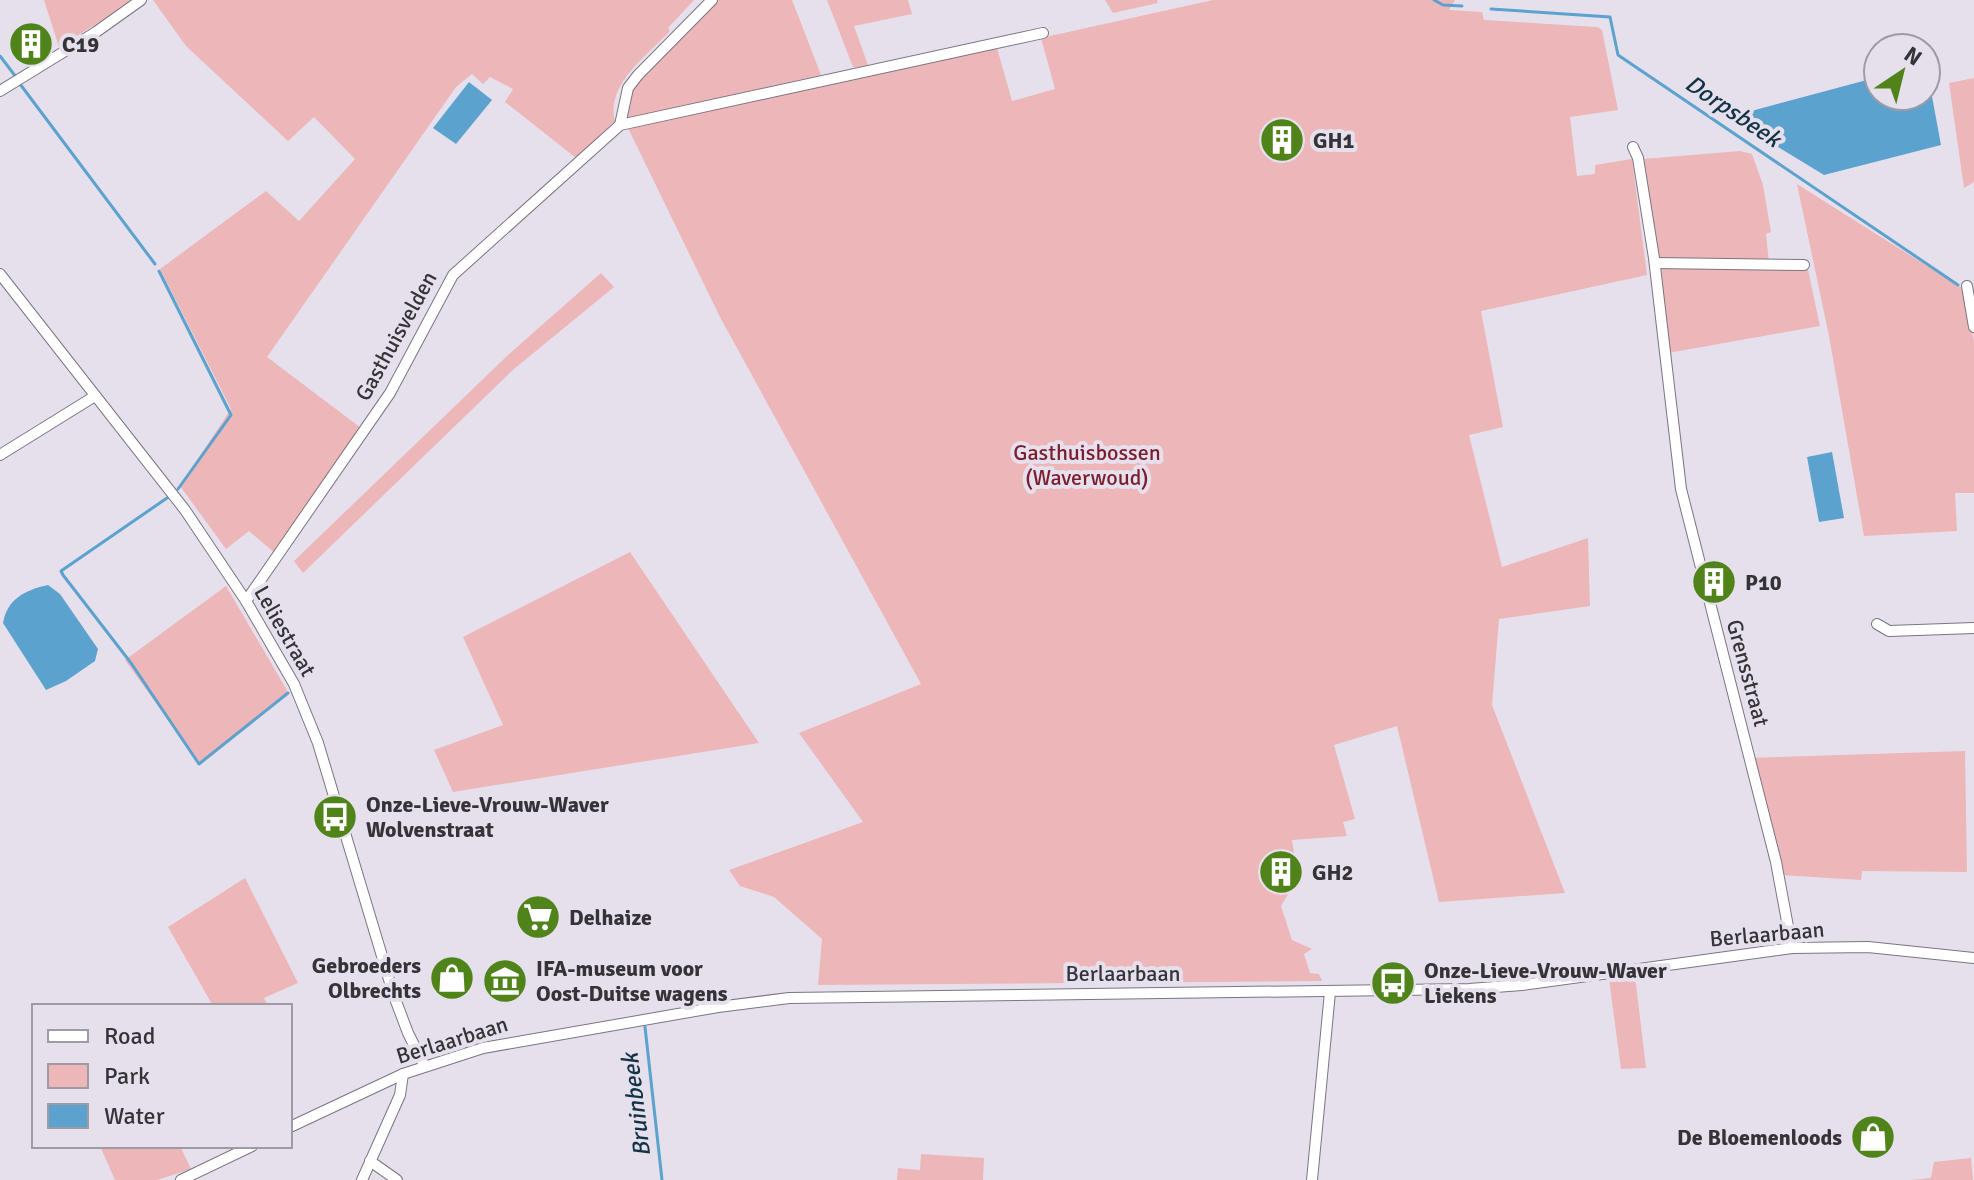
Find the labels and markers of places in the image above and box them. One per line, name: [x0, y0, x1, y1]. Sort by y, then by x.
building icon: C19: [7, 20, 55, 68]
place label: C19: [62, 31, 99, 58]
building icon: GH1: [1258, 116, 1306, 164]
place label: GH1: [1313, 127, 1355, 154]
building icon: P10: [1690, 558, 1738, 606]
place label: P10: [1745, 569, 1782, 596]
place label: Onze-Lieve-Vrouw-Waver Wolvenstraat: [366, 791, 609, 843]
bus stop icon: Onze-Lieve-Vrouw-Waver Wolvenstraat: [311, 793, 359, 841]
building icon: GH2: [1257, 848, 1305, 896]
place label: GH2: [1312, 859, 1353, 886]
supermarket icon: Delhaize: [514, 893, 562, 941]
place label: Delhaize: [569, 904, 652, 931]
place label: Gebroeders Olbrechts: [312, 952, 421, 1004]
shop icon: Gebroeders Olbrechts: [428, 954, 476, 1002]
place label: IFA-museum voor Oost-Duitse wagens: [536, 955, 728, 1007]
museum icon: IFA-museum voor Oost-Duitse wagens: [481, 957, 529, 1005]
place label: Onze-Lieve-Vrouw-Waver Liekens: [1424, 957, 1667, 1009]
bus stop icon: Onze-Lieve-Vrouw-Waver Liekens: [1369, 959, 1417, 1007]
shop icon: De Bloemenloods: [1849, 1113, 1897, 1161]
place label: De Bloemenloods: [1677, 1124, 1842, 1151]

